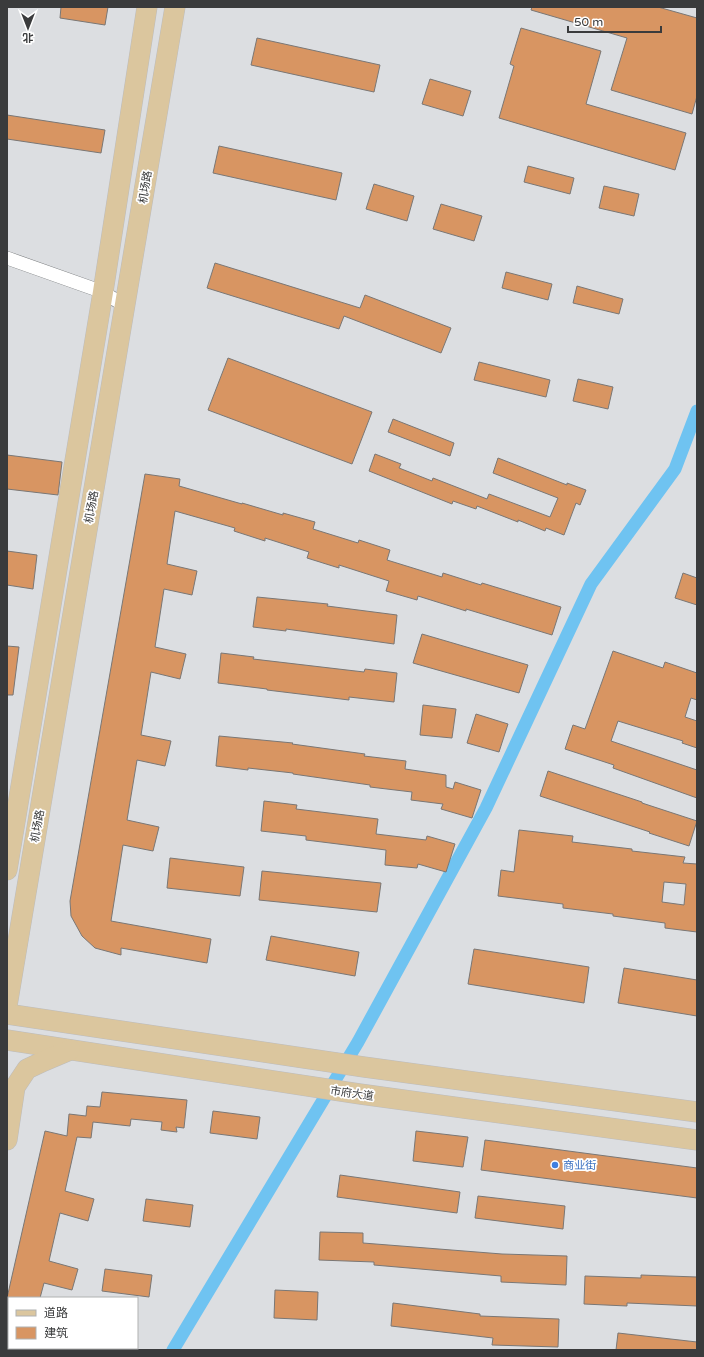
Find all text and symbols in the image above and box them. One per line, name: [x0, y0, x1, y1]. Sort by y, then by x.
north arrow: [8, 8, 48, 48]
scale bar: [568, 8, 661, 34]
text: 50 m: [574, 15, 603, 29]
text: 北: [23, 31, 34, 44]
street label: 机场路: [136, 170, 154, 204]
street label: 机场路: [82, 490, 101, 524]
street label: 机场路: [28, 809, 47, 843]
street label: 市府大道: [329, 1084, 375, 1103]
place label: 商业街: [563, 1159, 596, 1172]
marker: 商业街: [550, 1160, 560, 1170]
legend: [8, 1297, 138, 1349]
text: 道路: [44, 1306, 68, 1320]
text: 建筑: [44, 1326, 68, 1340]

